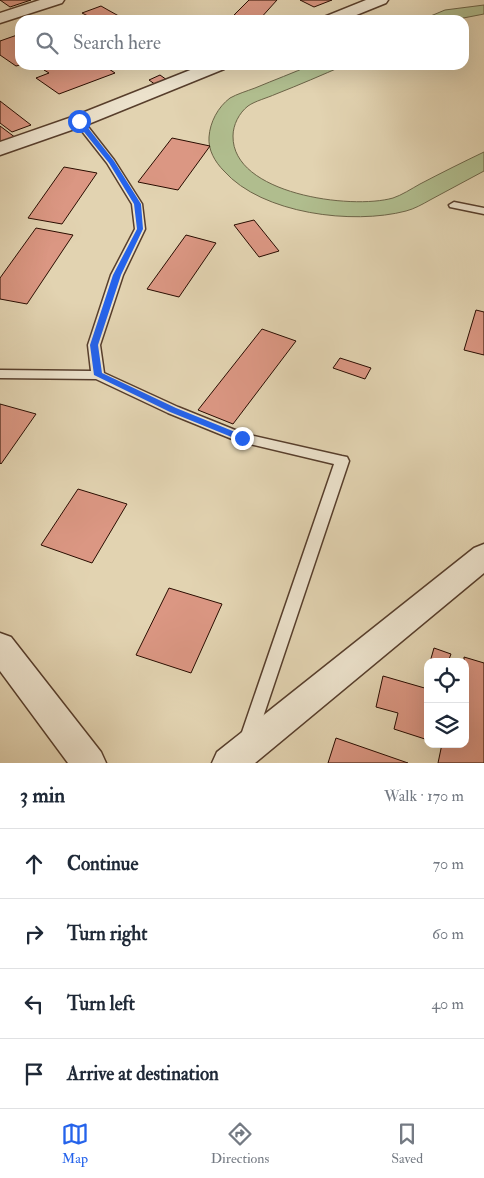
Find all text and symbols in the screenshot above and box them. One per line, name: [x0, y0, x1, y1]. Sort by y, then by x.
search box: [15, 15, 469, 70]
icon: search: [33, 29, 61, 57]
text: Search here: [73, 31, 161, 55]
route start: [68, 110, 91, 133]
route end: [231, 427, 254, 450]
map controls: [424, 658, 469, 748]
button: locate: [424, 658, 469, 703]
button: layers: [424, 703, 469, 748]
text: 3 min: [20, 782, 65, 809]
text: Walk · 170 m: [384, 786, 464, 806]
icon: ahead: [20, 850, 48, 878]
text: Continue: [67, 852, 138, 876]
text: 70 m: [433, 854, 464, 874]
icon: right: [20, 920, 48, 948]
text: Turn right: [67, 922, 147, 946]
text: 60 m: [432, 924, 464, 944]
icon: left: [20, 990, 48, 1018]
text: Turn left: [67, 992, 135, 1016]
text: 40 m: [431, 994, 464, 1014]
icon: arrive: [20, 1060, 48, 1088]
text: Arrive at destination: [67, 1062, 219, 1086]
tab: Map: [61, 1120, 89, 1167]
tab: Directions: [211, 1120, 269, 1167]
tab: Saved: [391, 1120, 423, 1167]

